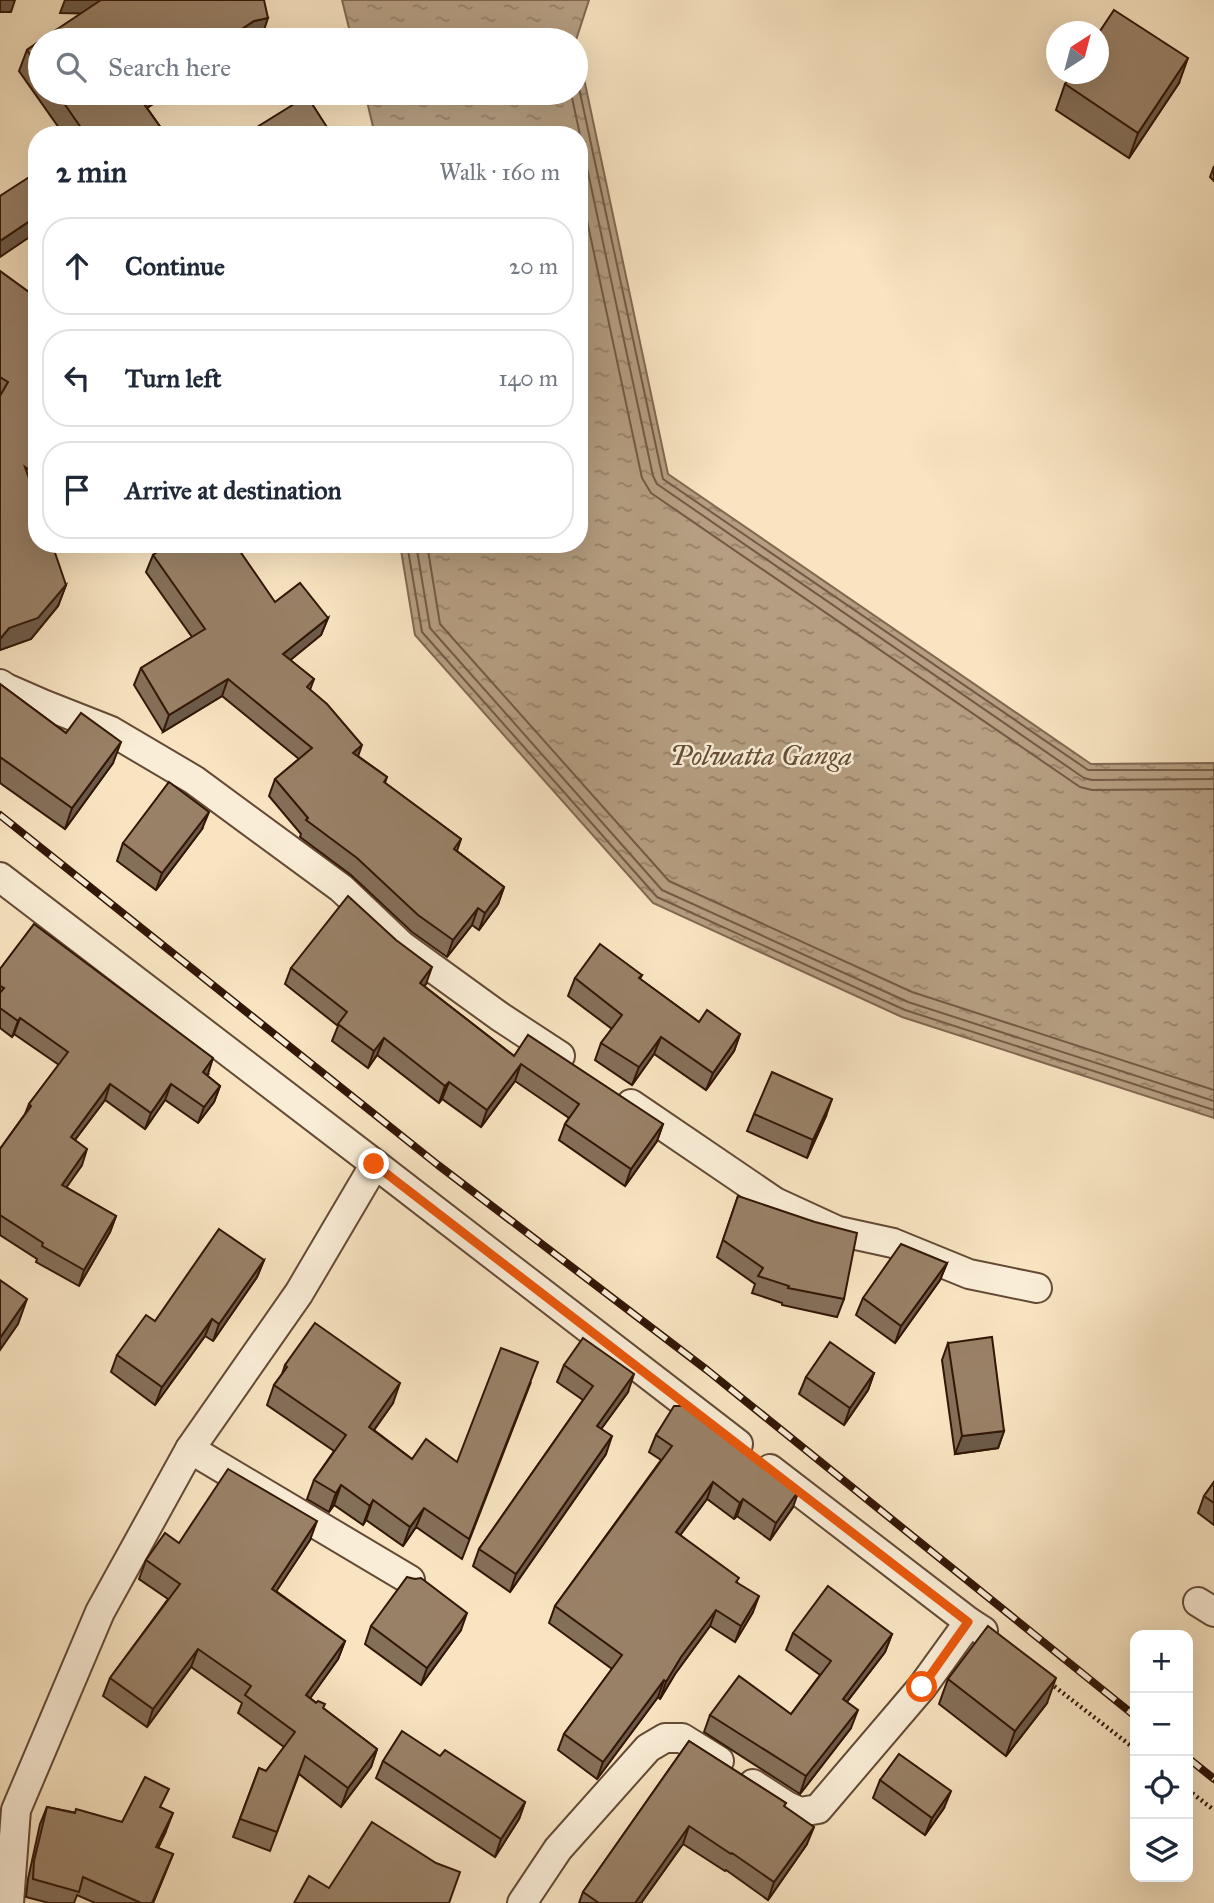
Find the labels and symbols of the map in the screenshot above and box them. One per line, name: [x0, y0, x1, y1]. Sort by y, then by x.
north arrow: [1046, 21, 1109, 84]
water label: Polwatta Ganga: [670, 738, 852, 773]
route end: [358, 1148, 389, 1179]
route start: [906, 1671, 937, 1702]

